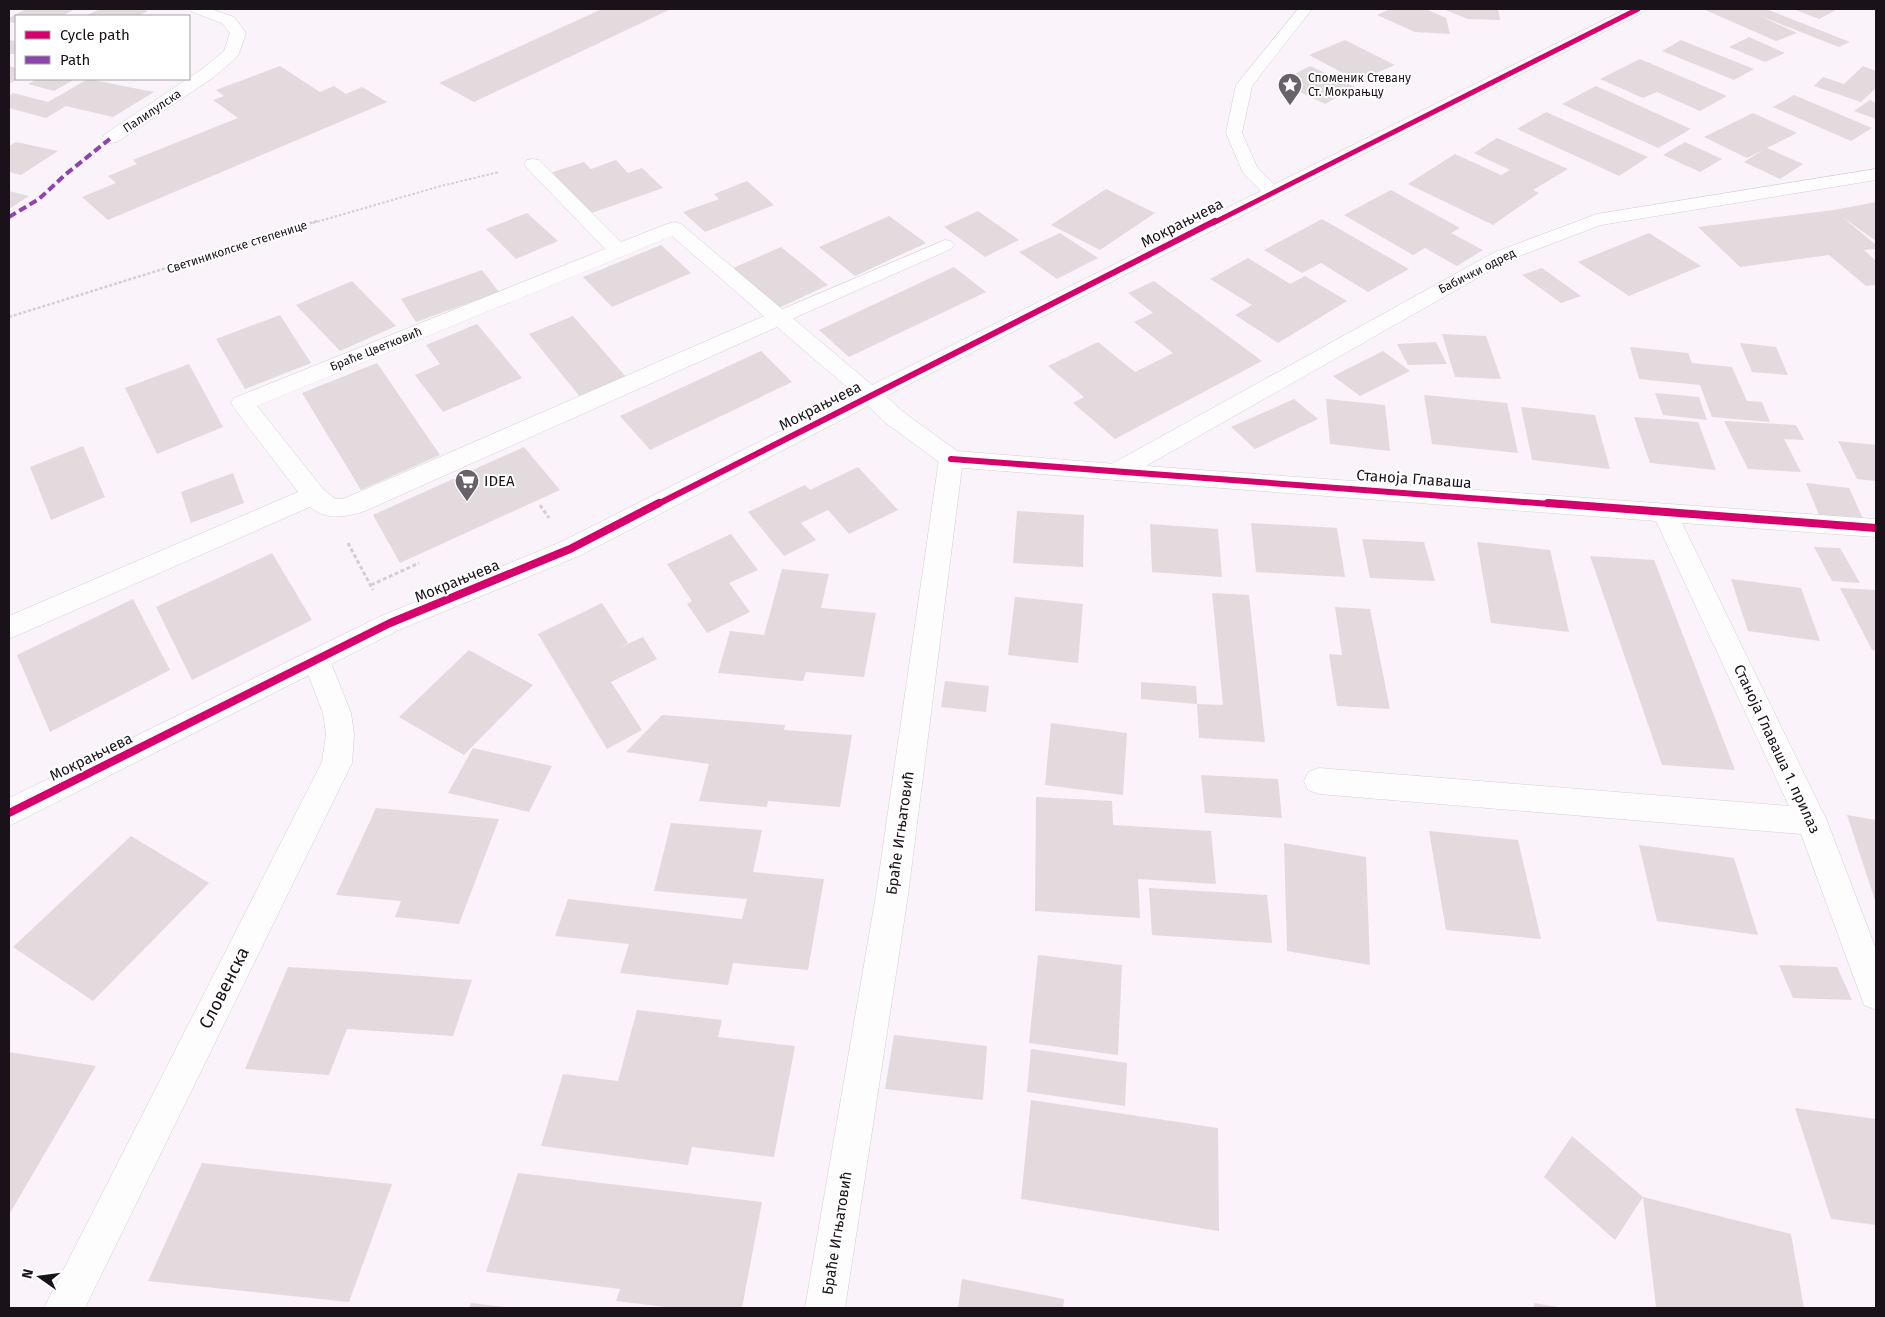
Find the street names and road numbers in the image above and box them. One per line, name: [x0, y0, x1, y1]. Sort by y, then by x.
street label: Палилулска: [120, 87, 184, 135]
street label: Мокрањчева: [1138, 195, 1226, 251]
street label: Светиниколске степенице: [165, 218, 309, 276]
street label: Бабички одред: [1436, 245, 1518, 296]
street label: Браће Цветковић: [328, 324, 424, 374]
street label: Мокрањчева: [776, 378, 864, 434]
street label: Станоја Главаша: [1356, 466, 1472, 492]
street label: Мокрањчева: [412, 556, 502, 606]
street label: Станоја Главаша 1. прилаз: [1730, 662, 1824, 836]
street label: Мокрањчева: [47, 729, 135, 785]
street label: Браће Игњатовић: [882, 770, 918, 896]
street label: Словенска: [194, 943, 254, 1033]
street label: Браће Игњатовић: [818, 1170, 856, 1296]

